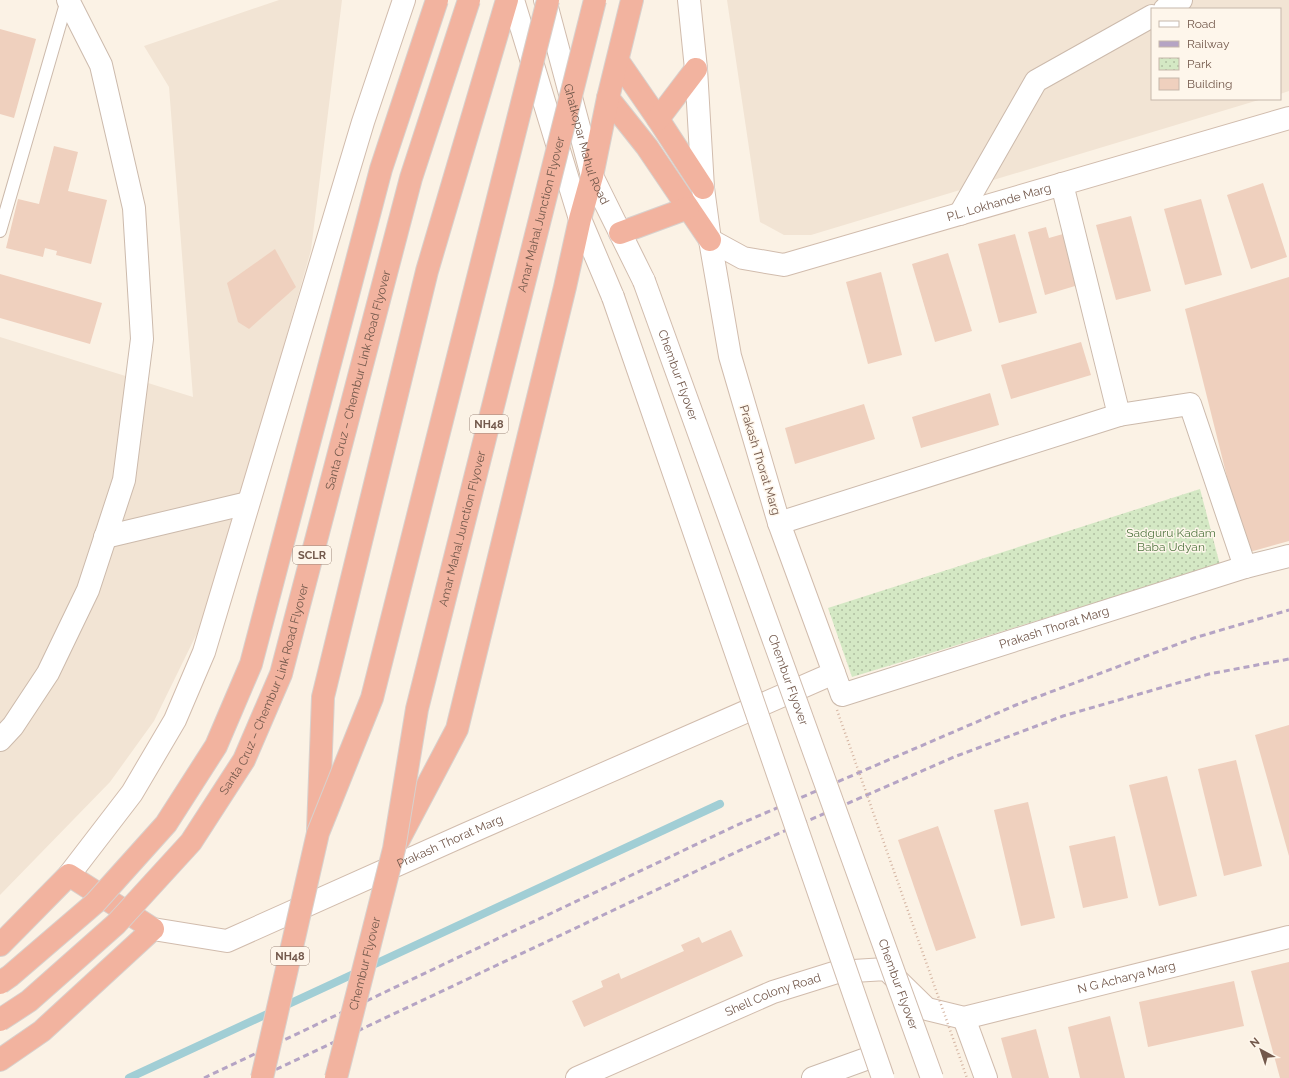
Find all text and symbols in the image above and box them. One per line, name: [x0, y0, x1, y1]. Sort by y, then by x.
legend: [1151, 8, 1281, 100]
text: Road: [1187, 17, 1216, 31]
text: Railway: [1187, 37, 1230, 51]
text: Park: [1187, 57, 1212, 71]
text: Building: [1187, 77, 1233, 91]
street label: Ghatkopar Mahul Road: [561, 82, 612, 207]
street label: Amar Mahal Junction Flyover: [515, 134, 568, 294]
street label: P.L. Lokhande Marg: [945, 181, 1053, 224]
street label: Santa Cruz – Chembur Link Road Flyover: [323, 268, 394, 491]
street label: Chembur Flyover: [655, 328, 701, 423]
street label: Prakash Thorat Marg: [737, 403, 783, 517]
road number: NH48: [470, 415, 508, 433]
street label: Amar Mahal Junction Flyover: [436, 449, 489, 608]
park label: Sadguru Kadam Baba Udyan: [1126, 526, 1216, 554]
road number: SCLR: [293, 546, 331, 564]
street label: Santa Cruz – Chembur Link Road Flyover: [216, 582, 312, 797]
street label: Prakash Thorat Marg: [998, 604, 1111, 652]
street label: Chembur Flyover: [765, 632, 811, 728]
street label: Prakash Thorat Marg: [395, 812, 505, 871]
street label: Chembur Flyover: [346, 915, 384, 1012]
street label: Chembur Flyover: [875, 937, 921, 1033]
road number: NH48: [271, 947, 309, 965]
street label: N G Acharya Marg: [1076, 959, 1177, 996]
street label: Shell Colony Road: [723, 971, 822, 1019]
north arrow: [1241, 1030, 1281, 1070]
text: N: [1247, 1035, 1262, 1050]

